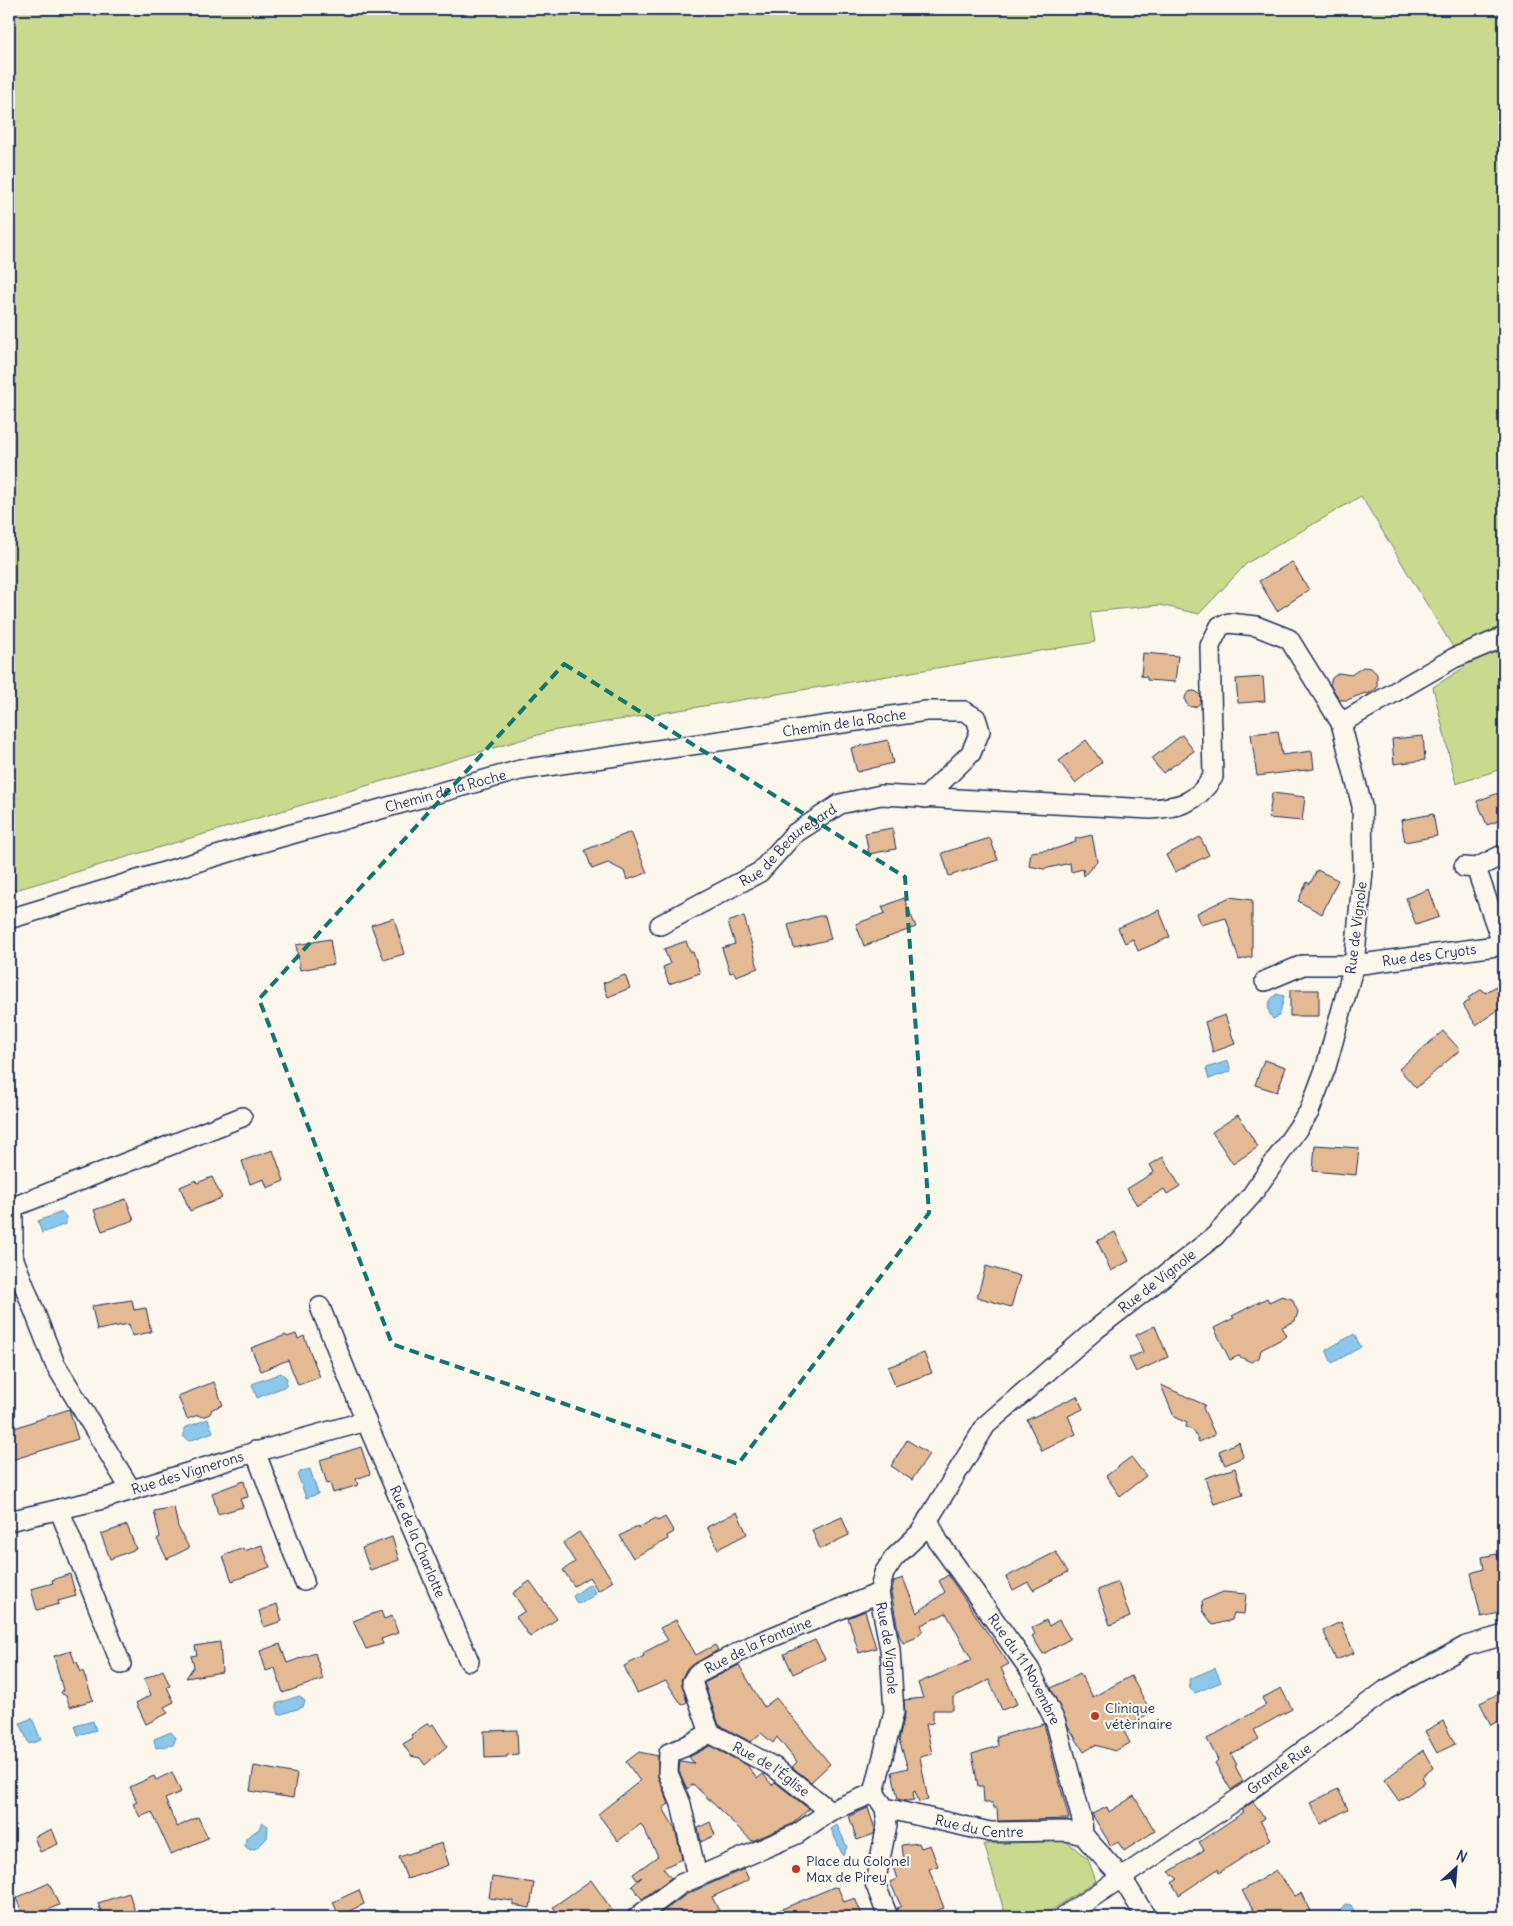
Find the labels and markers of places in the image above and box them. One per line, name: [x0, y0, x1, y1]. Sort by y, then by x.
place label: Clinique vétèrinaire: [1105, 1699, 1172, 1733]
marker: Clinique vétèrinaire: [1089, 1710, 1101, 1722]
place label: Place du Colonel Max de Pirey: [806, 1852, 910, 1886]
marker: Place du Colonel Max de Pirey: [790, 1863, 802, 1875]

